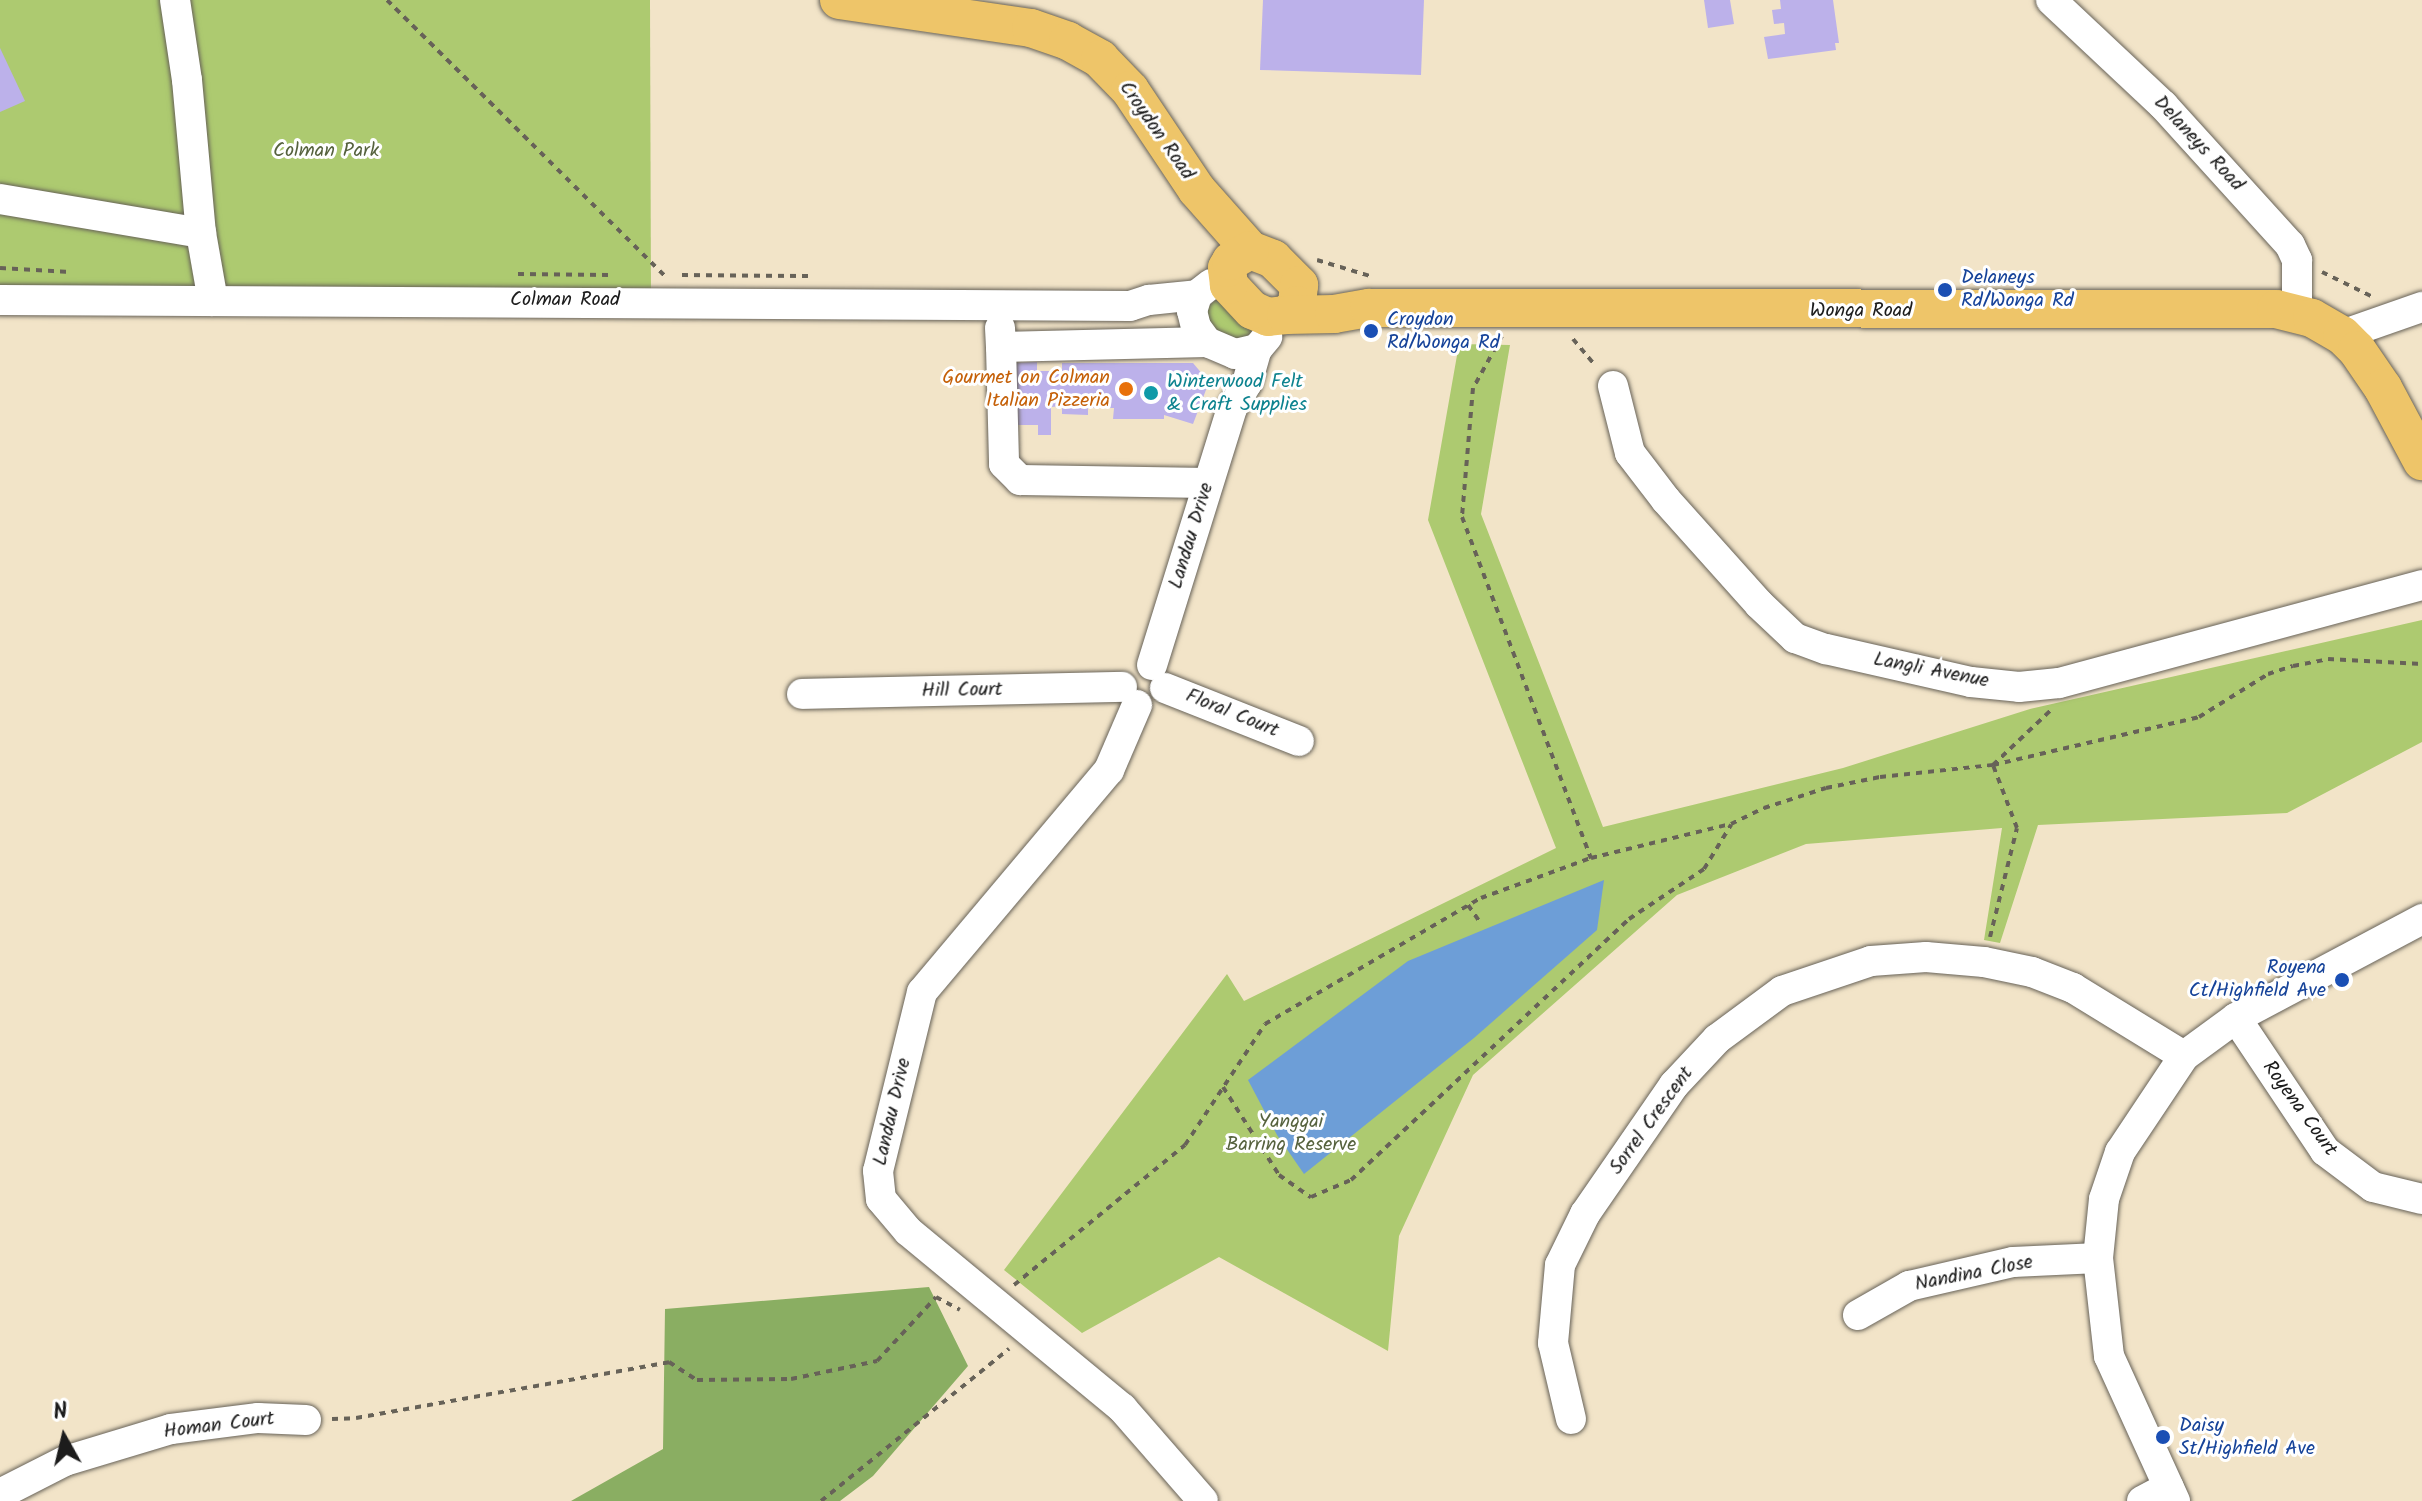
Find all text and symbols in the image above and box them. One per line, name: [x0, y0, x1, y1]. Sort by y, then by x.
street label: Croydon Road: [1113, 77, 1199, 185]
street label: Delaneys Road: [2148, 91, 2248, 197]
park label: Colman Park: [273, 139, 379, 163]
place label: Delaneys Rd/Wonga Rd: [1961, 266, 2074, 313]
marker: Delaneys Rd/Wonga Rd: [1936, 281, 1954, 299]
street label: Colman Road: [510, 288, 620, 312]
street label: Wonga Road: [1810, 299, 1912, 323]
place label: Croydon Rd/Wonga Rd: [1387, 308, 1500, 355]
marker: Croydon Rd/Wonga Rd: [1362, 322, 1380, 340]
place label: Gourmet on Colman Italian Pizzeria: [942, 366, 1110, 413]
place label: Winterwood Felt & Craft Supplies: [1167, 370, 1307, 417]
marker: Gourmet on Colman Italian Pizzeria: [1117, 380, 1135, 398]
marker: Winterwood Felt & Craft Supplies: [1142, 384, 1160, 402]
street label: Landau Drive: [1164, 480, 1220, 592]
street label: Langli Avenue: [1871, 648, 1991, 694]
street label: Hill Court: [921, 678, 1003, 704]
street label: Floral Court: [1182, 684, 1282, 744]
place label: Royena Ct/Highfield Ave: [2189, 956, 2326, 1003]
marker: Royena Ct/Highfield Ave: [2333, 971, 2351, 989]
street label: Landau Drive: [869, 1056, 917, 1168]
street label: Royena Court: [2256, 1057, 2342, 1161]
street label: Sorrel Crescent: [1605, 1062, 1699, 1180]
park label: Yanggai Barring Reserve: [1226, 1110, 1356, 1157]
street label: Nandina Close: [1913, 1251, 2035, 1297]
text: N: [51, 1394, 70, 1431]
north arrow: [24, 1397, 104, 1477]
street label: Homan Court: [162, 1407, 276, 1445]
place label: Daisy St/Highfield Ave: [2179, 1414, 2315, 1461]
marker: Daisy St/Highfield Ave: [2154, 1428, 2172, 1446]

